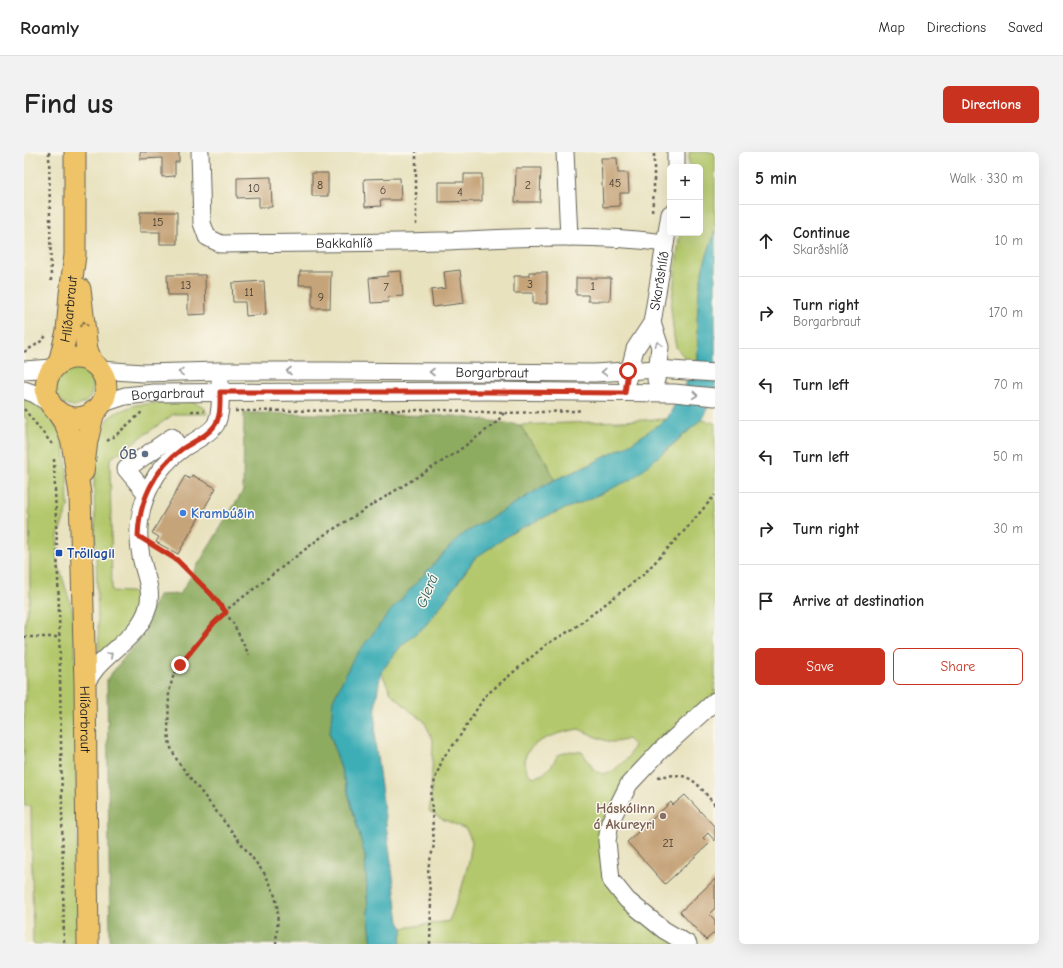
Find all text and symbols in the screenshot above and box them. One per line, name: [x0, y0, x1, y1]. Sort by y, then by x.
text: Roamly: [20, 17, 79, 39]
text: Map: [878, 19, 905, 36]
text: Directions: [927, 19, 986, 36]
text: Saved: [1008, 19, 1043, 36]
button: Directions: [943, 86, 1039, 123]
text: Find us: [24, 88, 113, 120]
map controls: [667, 164, 703, 236]
button: +: [667, 164, 703, 200]
text: 5 min: [755, 169, 797, 188]
text: Walk · 330 m: [950, 171, 1023, 186]
house number: 45: [609, 176, 621, 190]
house number: 8: [317, 178, 323, 192]
house number: 2: [525, 178, 531, 192]
house number: 10: [248, 181, 260, 195]
house number: 6: [380, 183, 386, 197]
house number: 4: [457, 185, 463, 199]
button: −: [667, 200, 703, 236]
house number: 15: [152, 215, 164, 229]
text: Continue: [793, 224, 850, 242]
icon: ahead: [755, 230, 777, 252]
text: 10 m: [995, 233, 1023, 248]
street label: Bakkahlíð: [316, 234, 373, 252]
text: Skarðshlíð: [793, 242, 848, 257]
street label: Skarðshlíð: [646, 250, 672, 312]
street label: Hlíðarbraut: [56, 274, 81, 344]
house number: 3: [527, 277, 533, 291]
house number: 13: [181, 278, 191, 292]
house number: 1: [591, 279, 596, 293]
house number: 7: [383, 280, 389, 294]
house number: 11: [244, 285, 254, 299]
house number: 9: [318, 290, 324, 304]
text: Turn right: [793, 296, 859, 314]
icon: right: [755, 302, 777, 324]
text: 170 m: [989, 305, 1023, 320]
text: Borgarbraut: [793, 314, 860, 329]
one-way arrow: [80, 321, 89, 327]
one-way arrow: [654, 341, 662, 347]
route start: [619, 362, 637, 380]
street label: Borgarbraut: [455, 363, 529, 381]
one-way arrow: [286, 367, 292, 375]
one-way arrow: [178, 368, 184, 377]
one-way arrow: [429, 368, 435, 376]
one-way arrow: [601, 368, 607, 377]
icon: left: [755, 374, 777, 396]
text: Turn left: [793, 376, 849, 394]
text: 70 m: [994, 377, 1023, 392]
street label: Borgarbraut: [130, 384, 205, 404]
one-way arrow: [692, 391, 698, 400]
place label: ÓB: [120, 446, 137, 463]
icon: left: [755, 446, 777, 468]
text: Turn left: [793, 448, 849, 466]
marker: ÓB: [140, 449, 150, 459]
text: 50 m: [993, 449, 1023, 464]
place label: Krambúðin: [191, 505, 255, 522]
marker: Krambúðin: [178, 508, 188, 518]
icon: right: [755, 518, 777, 540]
text: Turn right: [793, 520, 859, 538]
text: 30 m: [993, 521, 1023, 536]
place label: Tröllagil: [67, 545, 115, 562]
marker: Tröllagil: [54, 548, 64, 558]
water label: Glerá: [412, 571, 442, 610]
icon: arrive: [755, 590, 777, 612]
text: Arrive at destination: [793, 592, 924, 610]
button: Save: [755, 648, 885, 685]
button: Share: [893, 648, 1023, 685]
one-way arrow: [105, 652, 113, 659]
route end: [171, 656, 189, 674]
street label: Hlíðarbraut: [77, 686, 94, 754]
place label: Háskólinn á Akureyri: [594, 800, 655, 833]
marker: Háskólinn á Akureyri: [658, 811, 668, 821]
house number: 2I: [663, 836, 674, 850]

